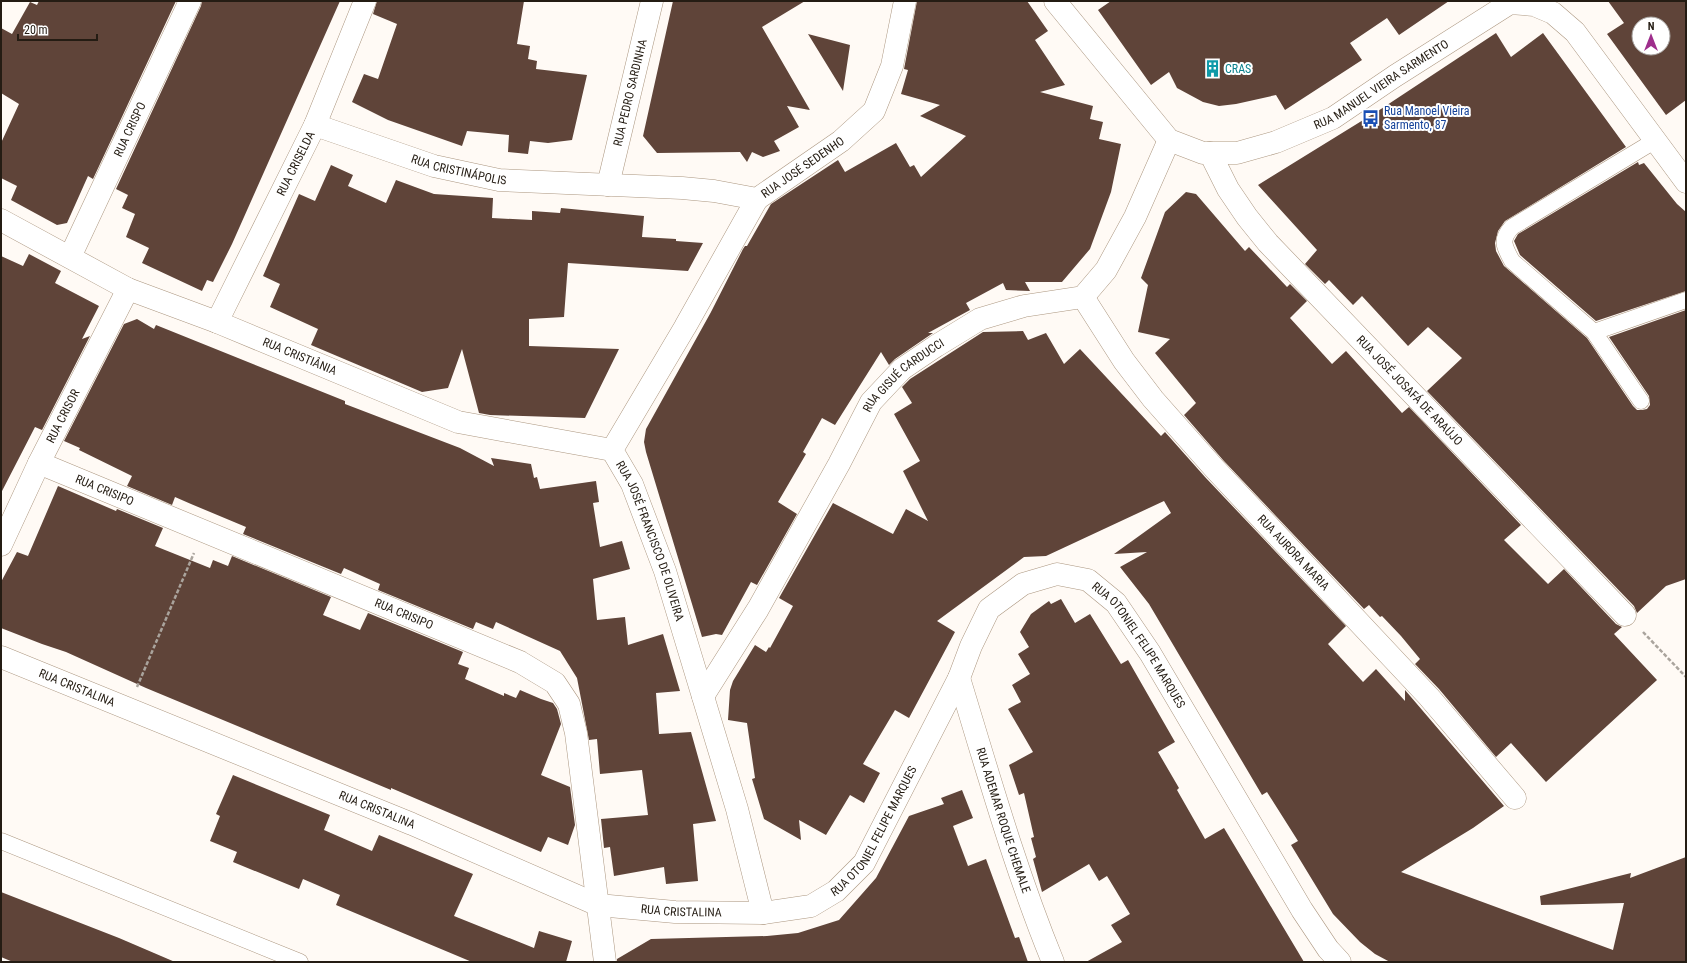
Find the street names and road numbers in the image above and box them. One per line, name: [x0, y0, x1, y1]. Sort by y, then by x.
street label: RUA MANUEL VIEIRA SARMENTO: [1312, 37, 1451, 132]
street label: RUA PEDRO SARDINHA: [611, 38, 650, 148]
street label: RUA CRISPO: [111, 100, 149, 159]
street label: RUA CRISELDA: [274, 129, 318, 198]
street label: RUA JOSÉ SEDENHO: [759, 134, 847, 201]
street label: RUA CRISTINÁPOLIS: [409, 152, 507, 187]
street label: RUA JOSÉ JOSAFÁ DE ARAÚJO: [1354, 333, 1465, 448]
street label: RUA CRISTIÂNIA: [261, 335, 339, 378]
street label: RUA GISUÉ CARDUCCI: [860, 336, 947, 414]
street label: RUA CRISOR: [43, 386, 83, 445]
street label: RUA JOSÉ FRANCISCO DE OLIVEIRA: [613, 458, 687, 623]
street label: RUA CRISIPO: [73, 472, 136, 508]
street label: RUA AURORA MARIA: [1255, 512, 1332, 593]
street label: RUA OTONIEL FELIPE MARQUES: [1089, 579, 1188, 711]
street label: RUA CRISIPO: [373, 596, 435, 632]
street label: RUA CRISTALINA: [37, 666, 117, 710]
street label: RUA ADEMAR ROQUE CHEMALE: [973, 746, 1033, 895]
street label: RUA OTONIEL FELIPE MARQUES: [828, 764, 920, 899]
street label: RUA CRISTALINA: [337, 788, 417, 832]
street label: RUA CRISTALINA: [640, 902, 722, 920]

